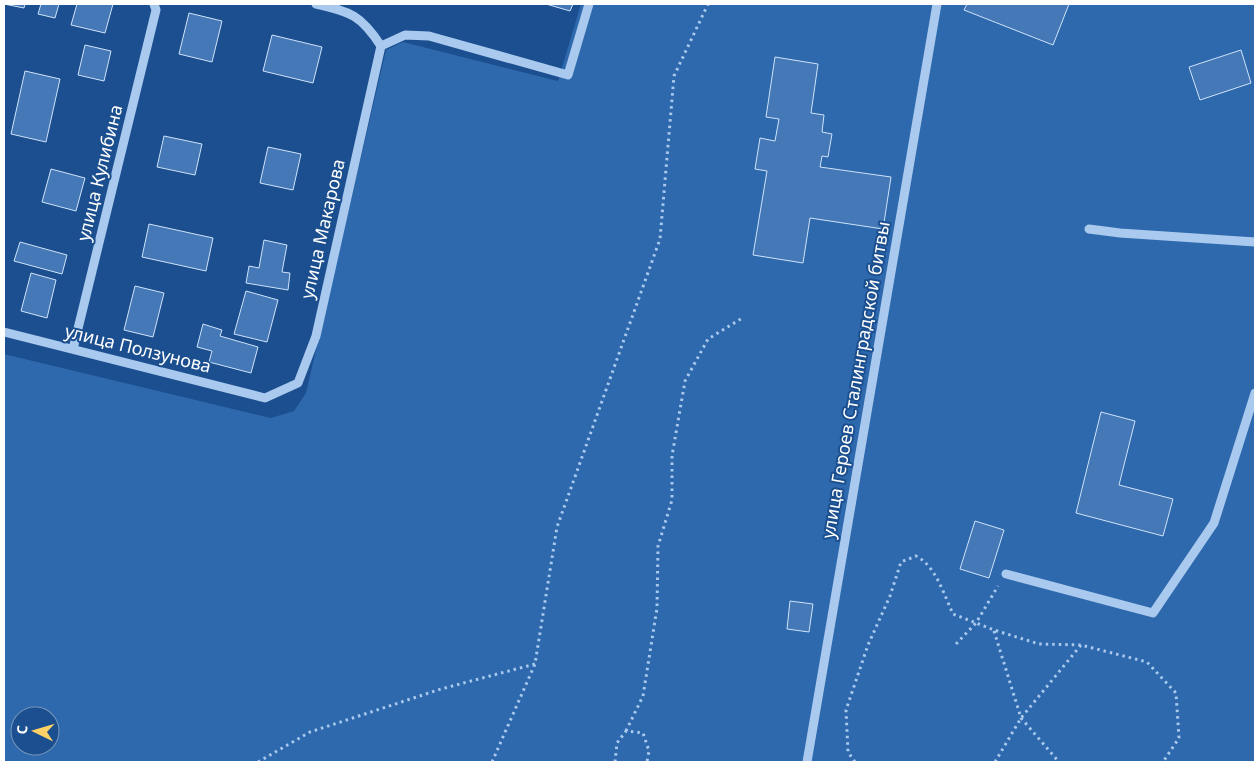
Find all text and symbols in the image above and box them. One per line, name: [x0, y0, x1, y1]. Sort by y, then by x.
street label: улица Кулибина: [70, 102, 128, 243]
street label: улица Макарова: [294, 156, 350, 301]
street label: улица Героев Сталинградской битвы: [815, 219, 895, 540]
street label: улица Ползунова: [63, 318, 214, 378]
north arrow: [10, 706, 60, 756]
text: С: [12, 724, 31, 735]

